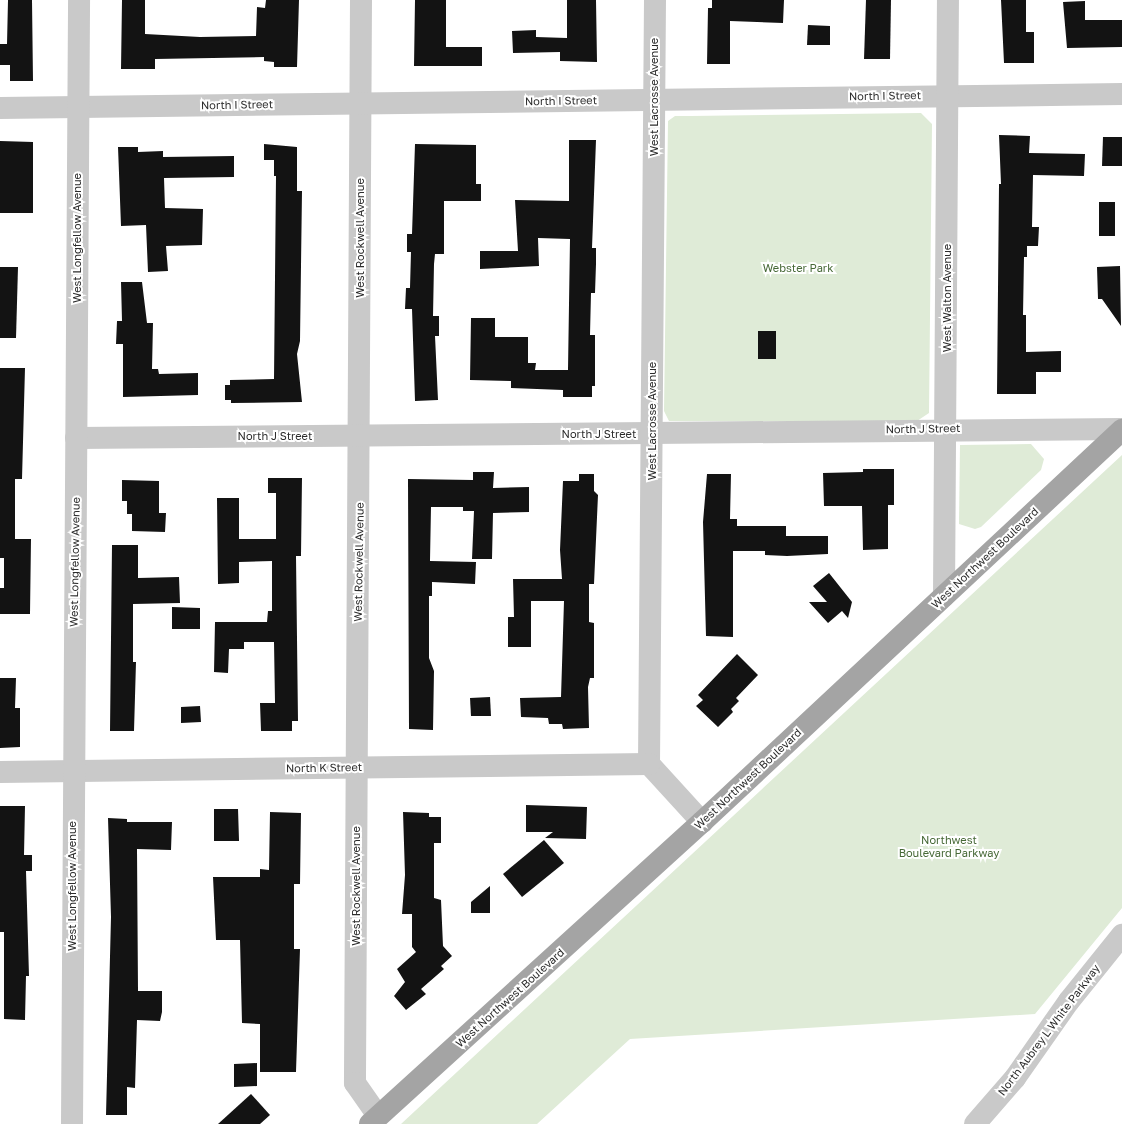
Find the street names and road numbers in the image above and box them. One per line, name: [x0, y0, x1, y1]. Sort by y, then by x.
street label: West Lacrosse Avenue: [647, 38, 661, 156]
street label: North I Street: [849, 89, 921, 103]
street label: North I Street: [525, 94, 597, 108]
street label: North I Street: [201, 98, 273, 112]
street label: West Longfellow Avenue: [70, 173, 84, 303]
street label: West Rockwell Avenue: [353, 178, 367, 298]
street label: West Walton Avenue: [940, 244, 954, 352]
street label: West Lacrosse Avenue: [645, 362, 659, 480]
street label: North J Street: [885, 422, 961, 436]
street label: North J Street: [562, 427, 636, 441]
street label: North J Street: [238, 429, 312, 443]
street label: West Longfellow Avenue: [67, 497, 83, 627]
street label: West Rockwell Avenue: [351, 502, 367, 622]
street label: West Northwest Boulevard: [929, 505, 1041, 611]
street label: West Northwest Boulevard: [692, 726, 804, 832]
street label: North K Street: [286, 761, 362, 775]
street label: West Longfellow Avenue: [65, 821, 79, 951]
street label: West Rockwell Avenue: [349, 826, 363, 946]
street label: West Northwest Boulevard: [453, 946, 567, 1050]
street label: North Aubrey L White Parkway: [995, 962, 1103, 1098]

